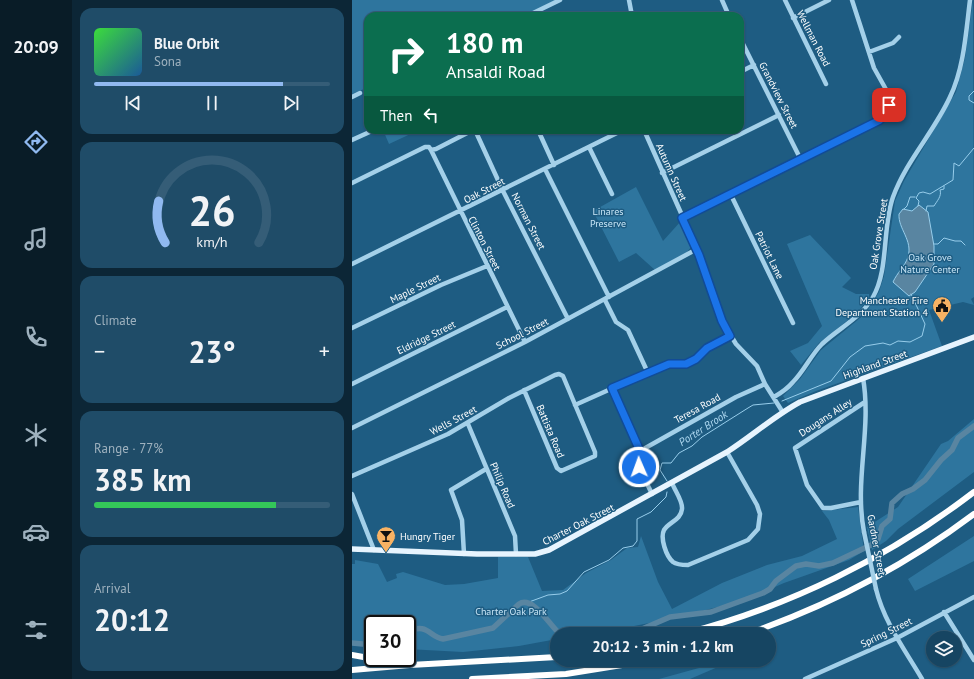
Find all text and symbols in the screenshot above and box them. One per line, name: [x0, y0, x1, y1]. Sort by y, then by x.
street label: Wellman Road: [794, 8, 833, 68]
text: 180 m: [446, 24, 523, 61]
icon: right: [380, 28, 432, 80]
text: Blue Orbit: [154, 34, 219, 53]
text: 20:09: [13, 35, 59, 58]
text: Sona: [154, 53, 181, 70]
text: Ansaldi Road: [446, 60, 546, 83]
street label: Grandview Street: [756, 60, 801, 131]
pin: [872, 88, 906, 122]
icon: previous: [122, 92, 144, 114]
icon: pause: [201, 92, 223, 114]
icon: next: [280, 92, 302, 114]
icon: arrive: [878, 94, 900, 116]
icon: left: [420, 104, 442, 126]
text: Then: [380, 106, 412, 125]
icon: directions: [22, 128, 50, 156]
street label: Autumn Street: [653, 141, 690, 204]
street label: Oak Street: [461, 174, 508, 206]
text: 26: [188, 184, 236, 237]
street label: Norman Street: [509, 191, 549, 252]
street label: Oak Grove Street: [866, 197, 891, 271]
park label: Linares Preserve: [590, 205, 626, 230]
street label: Clinton Street: [465, 214, 504, 273]
icon: music: [22, 225, 50, 253]
street label: Patriot Lane: [752, 229, 787, 281]
text: km/h: [196, 232, 228, 251]
park label: Oak Grove Nature Center: [900, 251, 960, 276]
street label: Maple Street: [388, 270, 443, 306]
place label: Manchester Fire Department Station 4: [836, 294, 929, 319]
public building icon: Manchester Fire Department Station 4: [931, 295, 953, 323]
text: Climate: [94, 312, 137, 329]
street label: School Street: [494, 314, 551, 352]
street label: Eldridge Street: [395, 317, 458, 357]
icon: phone: [22, 323, 50, 351]
text: 23°: [188, 332, 236, 371]
text: −: [94, 337, 105, 365]
text: +: [319, 337, 330, 365]
street label: Highland Street: [841, 347, 910, 382]
street label: Teresa Road: [672, 390, 723, 426]
street label: Dougans Alley: [796, 395, 855, 439]
street label: Wells Street: [428, 402, 479, 438]
street label: Battista Road: [533, 403, 568, 460]
water label: Porter Brook: [676, 406, 731, 449]
icon: climate: [22, 421, 50, 449]
text: Range · 77%: [94, 440, 163, 457]
position arrow: [618, 446, 660, 488]
text: 385 km: [94, 460, 192, 499]
street label: Philip Road: [487, 460, 518, 510]
street label: Charter Oak Street: [540, 500, 617, 548]
street label: Gardner Street: [864, 513, 889, 577]
icon: car: [22, 518, 50, 546]
bar icon: Hungry Tiger: [375, 525, 397, 553]
place label: Hungry Tiger: [400, 530, 456, 543]
text: Arrival: [94, 580, 130, 597]
text: 20:12: [94, 600, 170, 639]
park label: Charter Oak Park: [475, 605, 547, 618]
street label: Spring Street: [858, 614, 915, 651]
speed limit sign: 30: [364, 615, 416, 667]
icon: filters: [22, 616, 50, 644]
map controls: [926, 631, 962, 667]
button: layers: [926, 631, 962, 667]
text: 20:12 · 3 min · 1.2 km: [592, 637, 734, 656]

